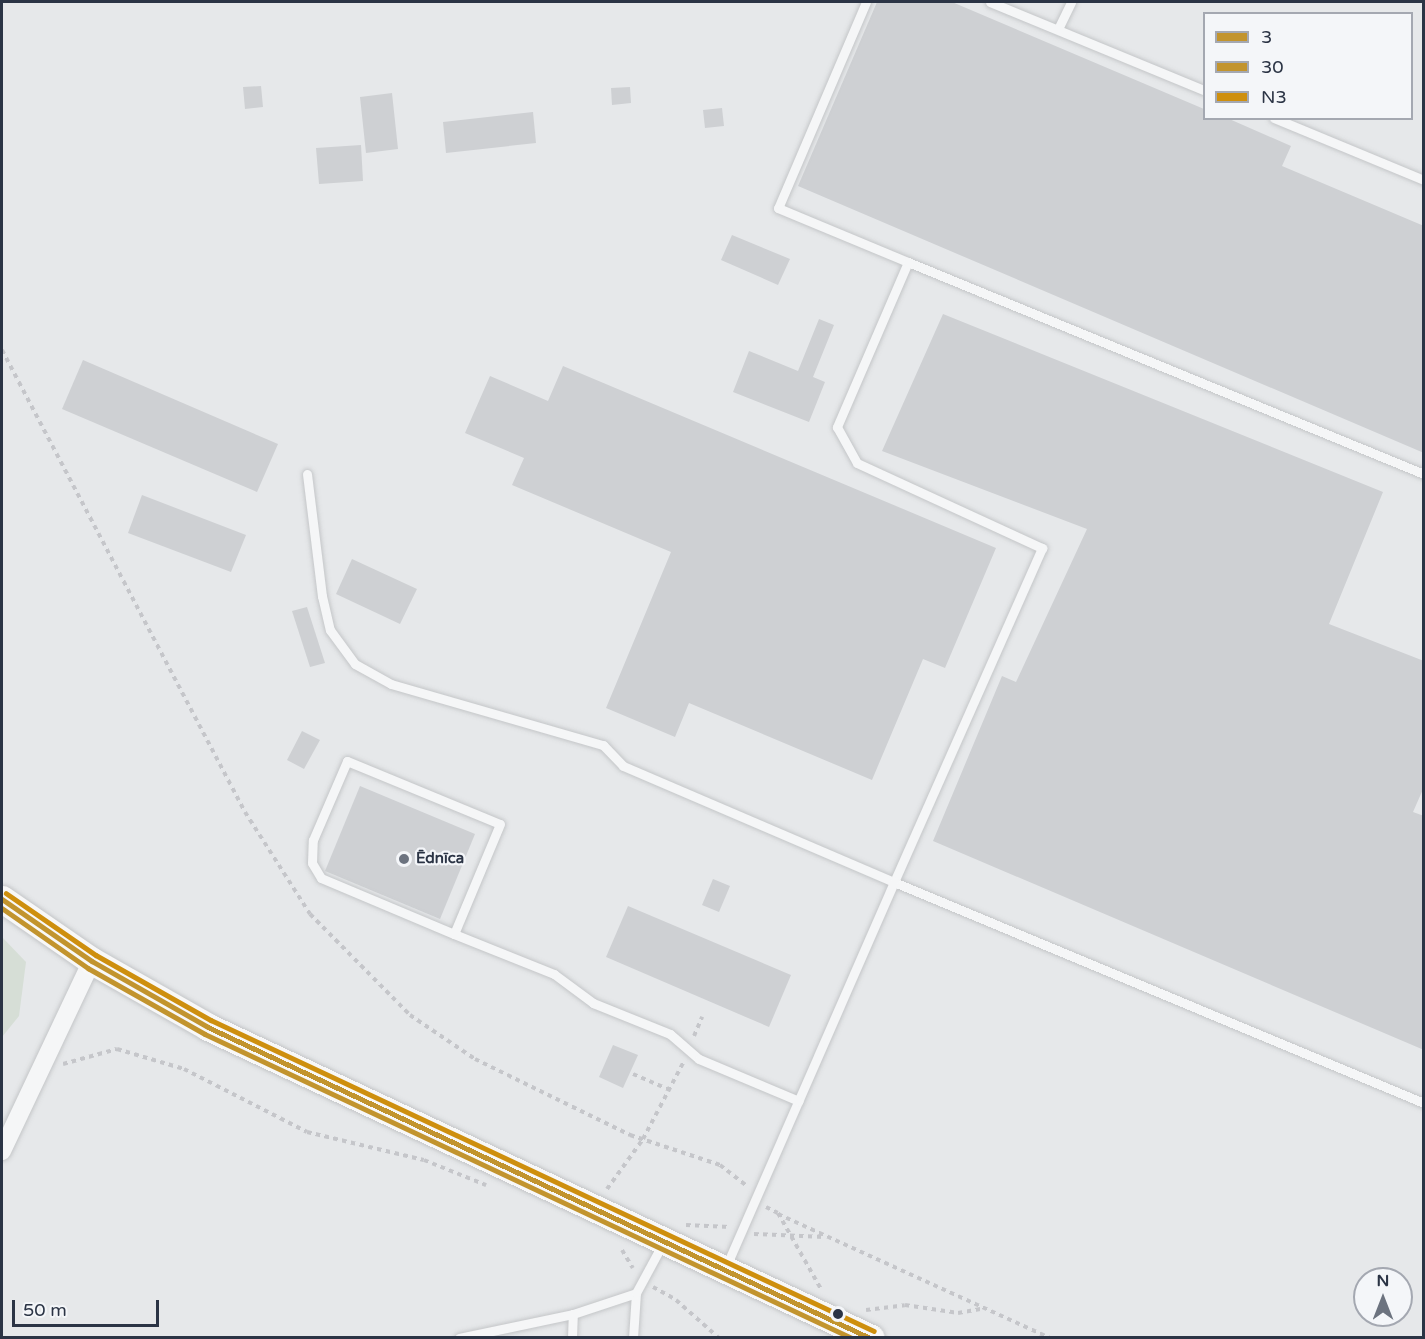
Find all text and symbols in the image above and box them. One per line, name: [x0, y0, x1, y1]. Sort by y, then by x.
legend: [1203, 12, 1413, 120]
text: 3: [1261, 26, 1272, 48]
text: 30: [1261, 56, 1284, 78]
text: N3: [1261, 86, 1287, 108]
place label: Ēdnīca: [416, 850, 464, 868]
marker: Ēdnīca: [397, 852, 411, 866]
north arrow: [1353, 1267, 1413, 1327]
text: N: [1377, 1271, 1389, 1291]
scale bar: [15, 1288, 162, 1326]
text: 50 m: [23, 1299, 67, 1321]
unlabelled marker: [832, 1308, 844, 1320]

